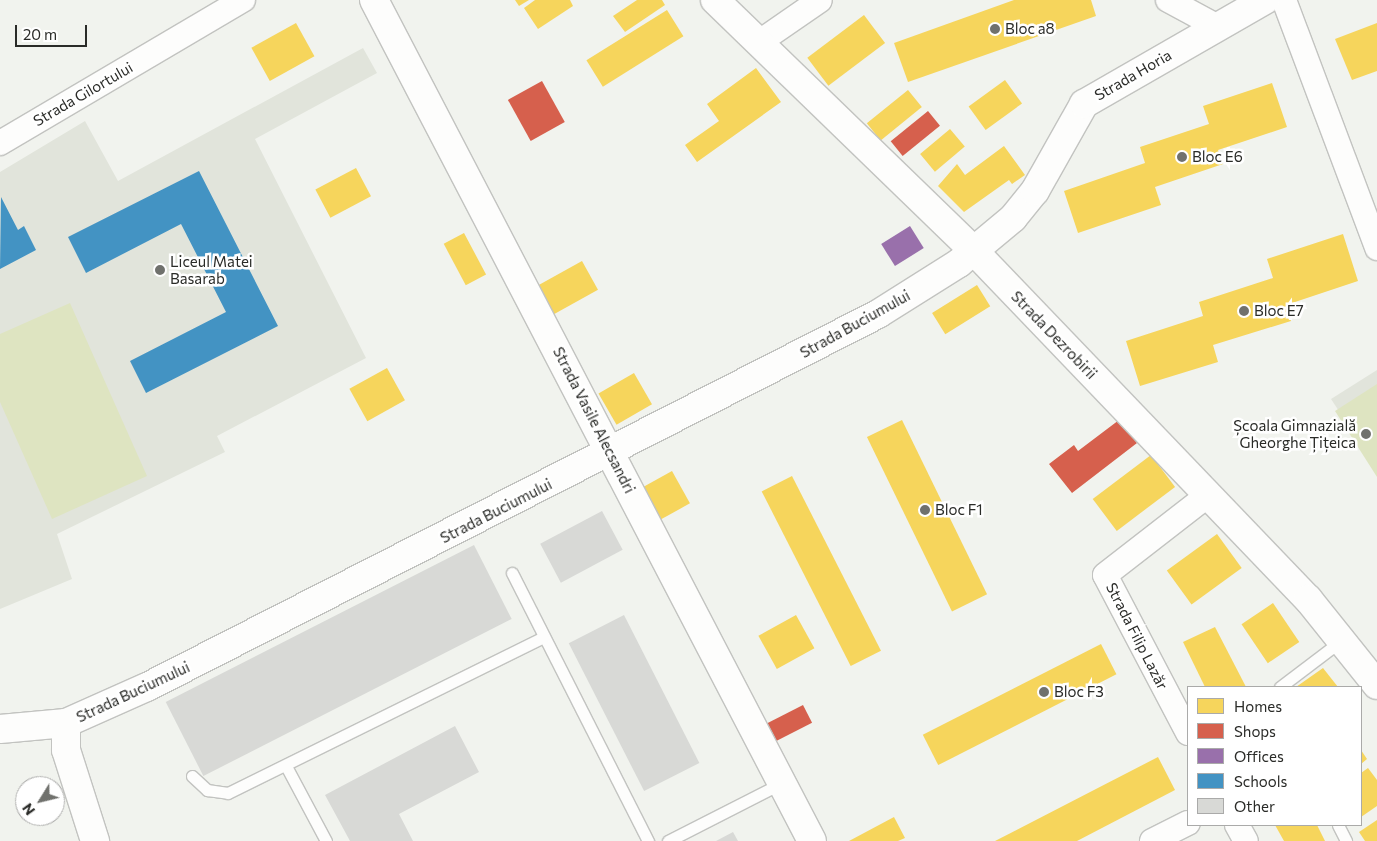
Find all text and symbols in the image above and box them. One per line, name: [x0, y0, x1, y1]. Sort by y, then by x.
scale bar: [18, 15, 90, 47]
place label: Bloc a8: [1005, 20, 1055, 38]
marker: Bloc a8: [989, 23, 1001, 35]
text: 20 m: [23, 25, 57, 43]
street label: Strada Horia: [1091, 46, 1175, 104]
street label: Strada Gilortului: [30, 58, 136, 130]
place label: Bloc E6: [1192, 148, 1243, 166]
marker: Bloc E6: [1176, 151, 1188, 163]
place label: Liceul Matei Basarab: [170, 252, 253, 287]
marker: Liceul Matei Basarab: [154, 264, 166, 276]
street label: Strada Buciumului: [797, 286, 913, 362]
street label: Strada Dezrobirii: [1007, 287, 1101, 383]
place label: Bloc E7: [1254, 302, 1304, 320]
marker: Bloc E7: [1238, 305, 1250, 317]
street label: Strada Vasile Alecsandri: [549, 344, 639, 496]
place label: Școala Gimnazială Gheorghe Țițeica: [1233, 416, 1356, 451]
marker: Școala Gimnazială Gheorghe Țițeica: [1360, 428, 1372, 440]
street label: Strada Buciumului: [437, 475, 555, 547]
place label: Bloc F1: [935, 501, 983, 519]
marker: Bloc F1: [919, 504, 931, 516]
street label: Strada Filip Lazăr: [1102, 580, 1172, 692]
street label: Strada Buciumului: [73, 658, 193, 726]
place label: Bloc F3: [1054, 683, 1104, 701]
marker: Bloc F3: [1038, 686, 1050, 698]
legend: [1187, 686, 1362, 826]
text: Homes: [1234, 697, 1282, 715]
text: Shops: [1234, 722, 1276, 740]
text: Offices: [1234, 747, 1284, 765]
text: Schools: [1234, 772, 1287, 790]
north arrow: [15, 776, 65, 826]
text: Other: [1234, 797, 1275, 815]
text: N: [18, 800, 38, 819]

